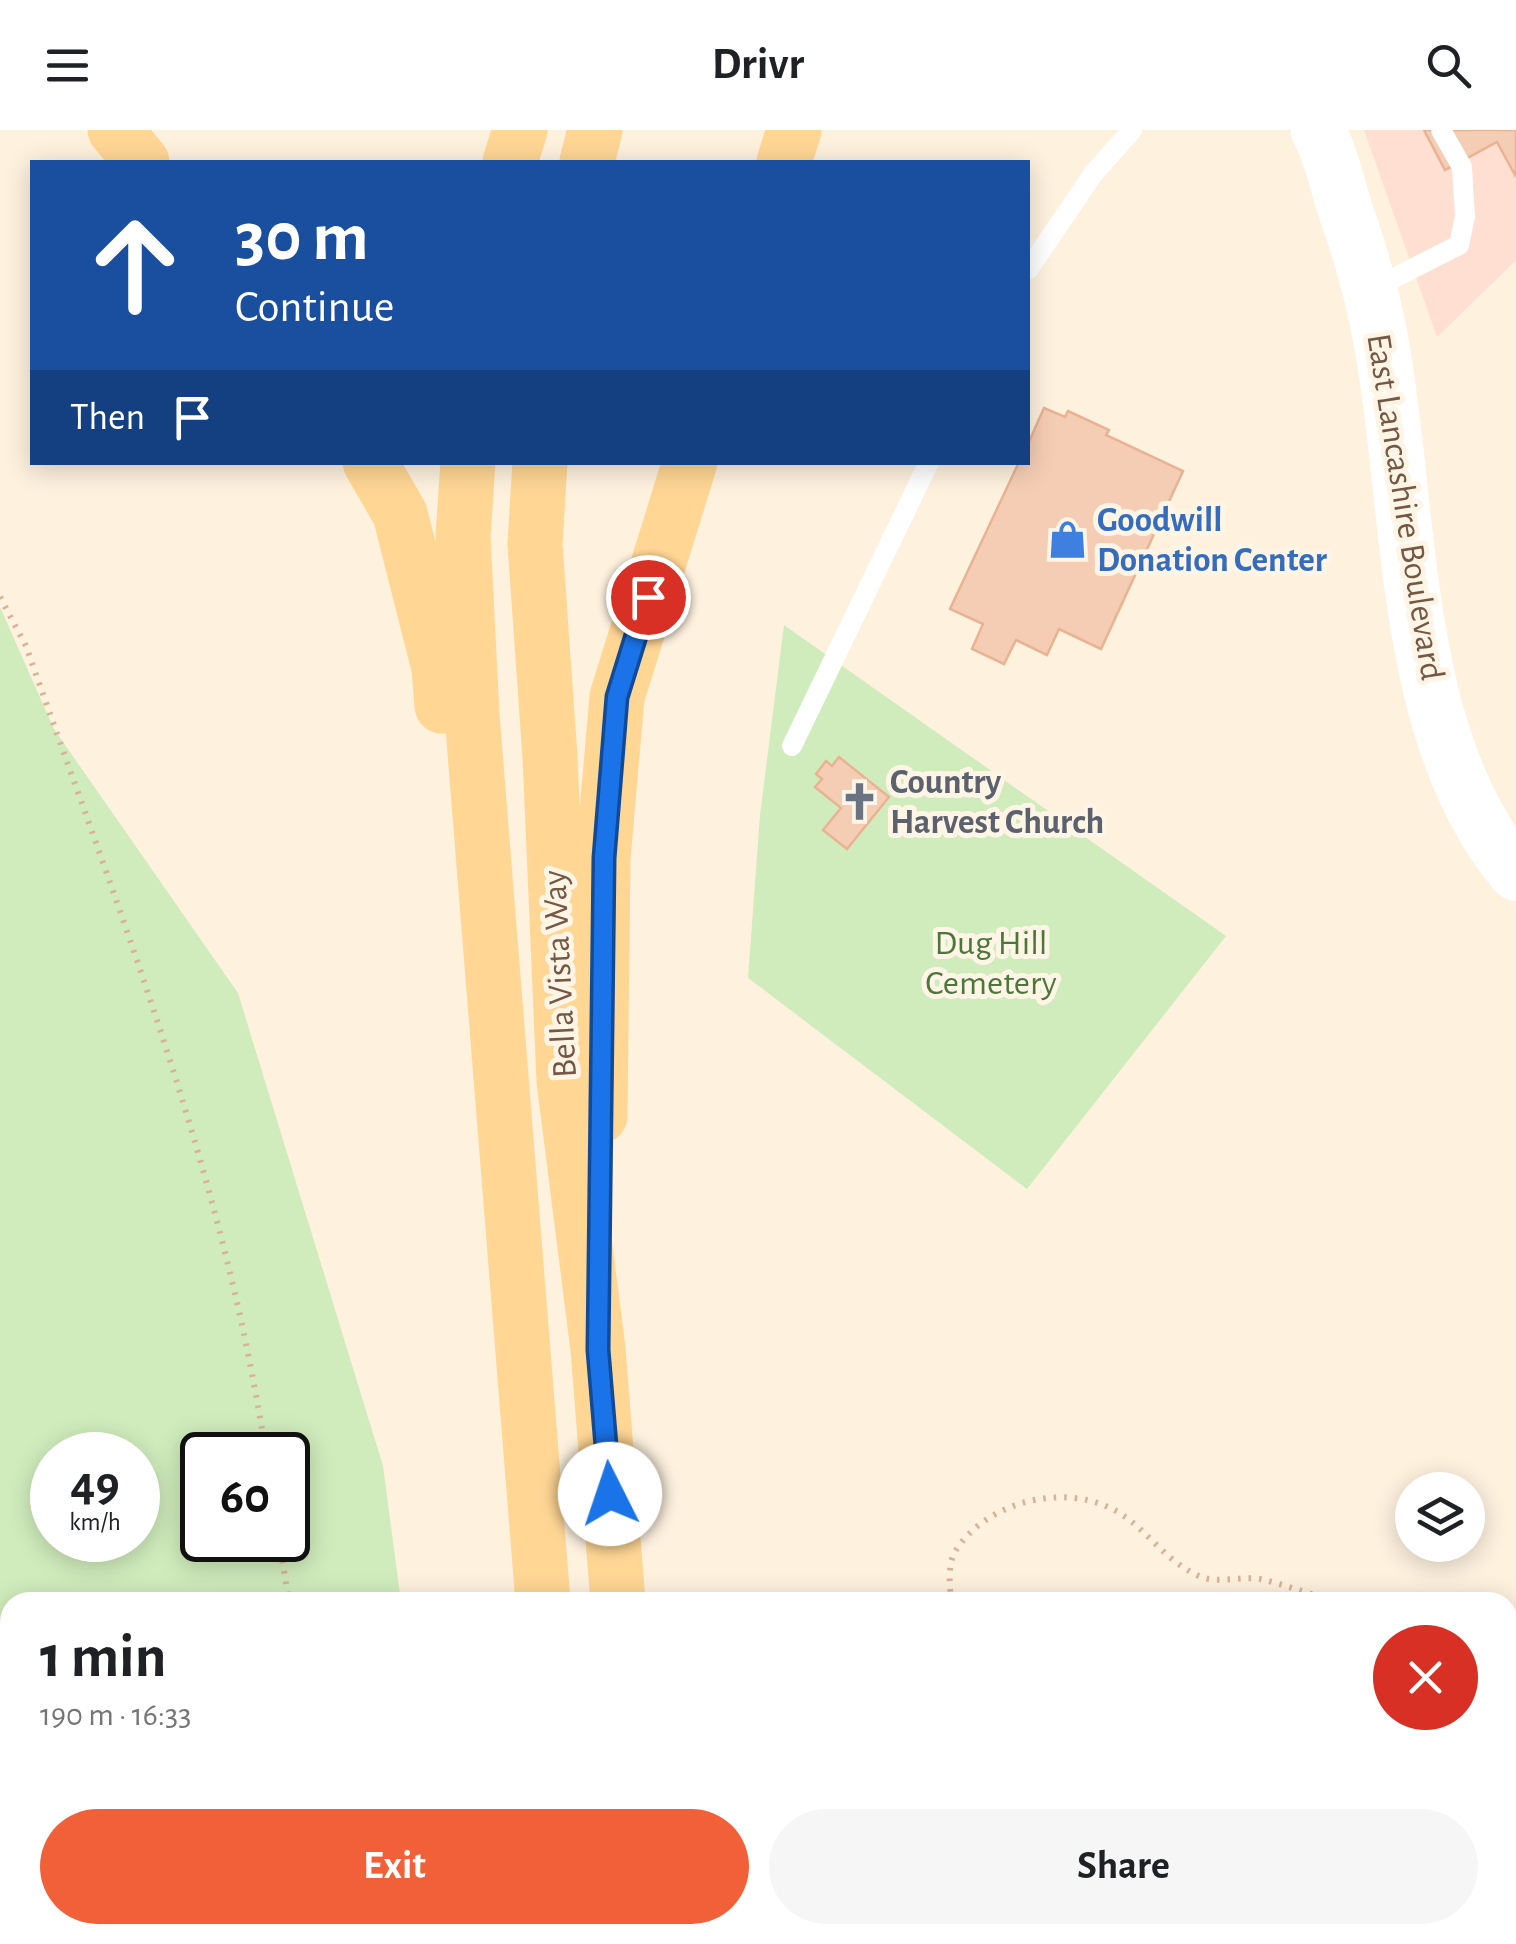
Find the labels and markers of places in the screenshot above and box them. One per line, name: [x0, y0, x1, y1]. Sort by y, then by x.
place label: Goodwill Donation Center: [1097, 503, 1327, 578]
shop icon: Goodwill Donation Center: [1046, 519, 1088, 561]
pin: [606, 555, 691, 640]
place label: Country Harvest Church: [890, 765, 1104, 840]
church icon: Country Harvest Church: [839, 781, 881, 823]

